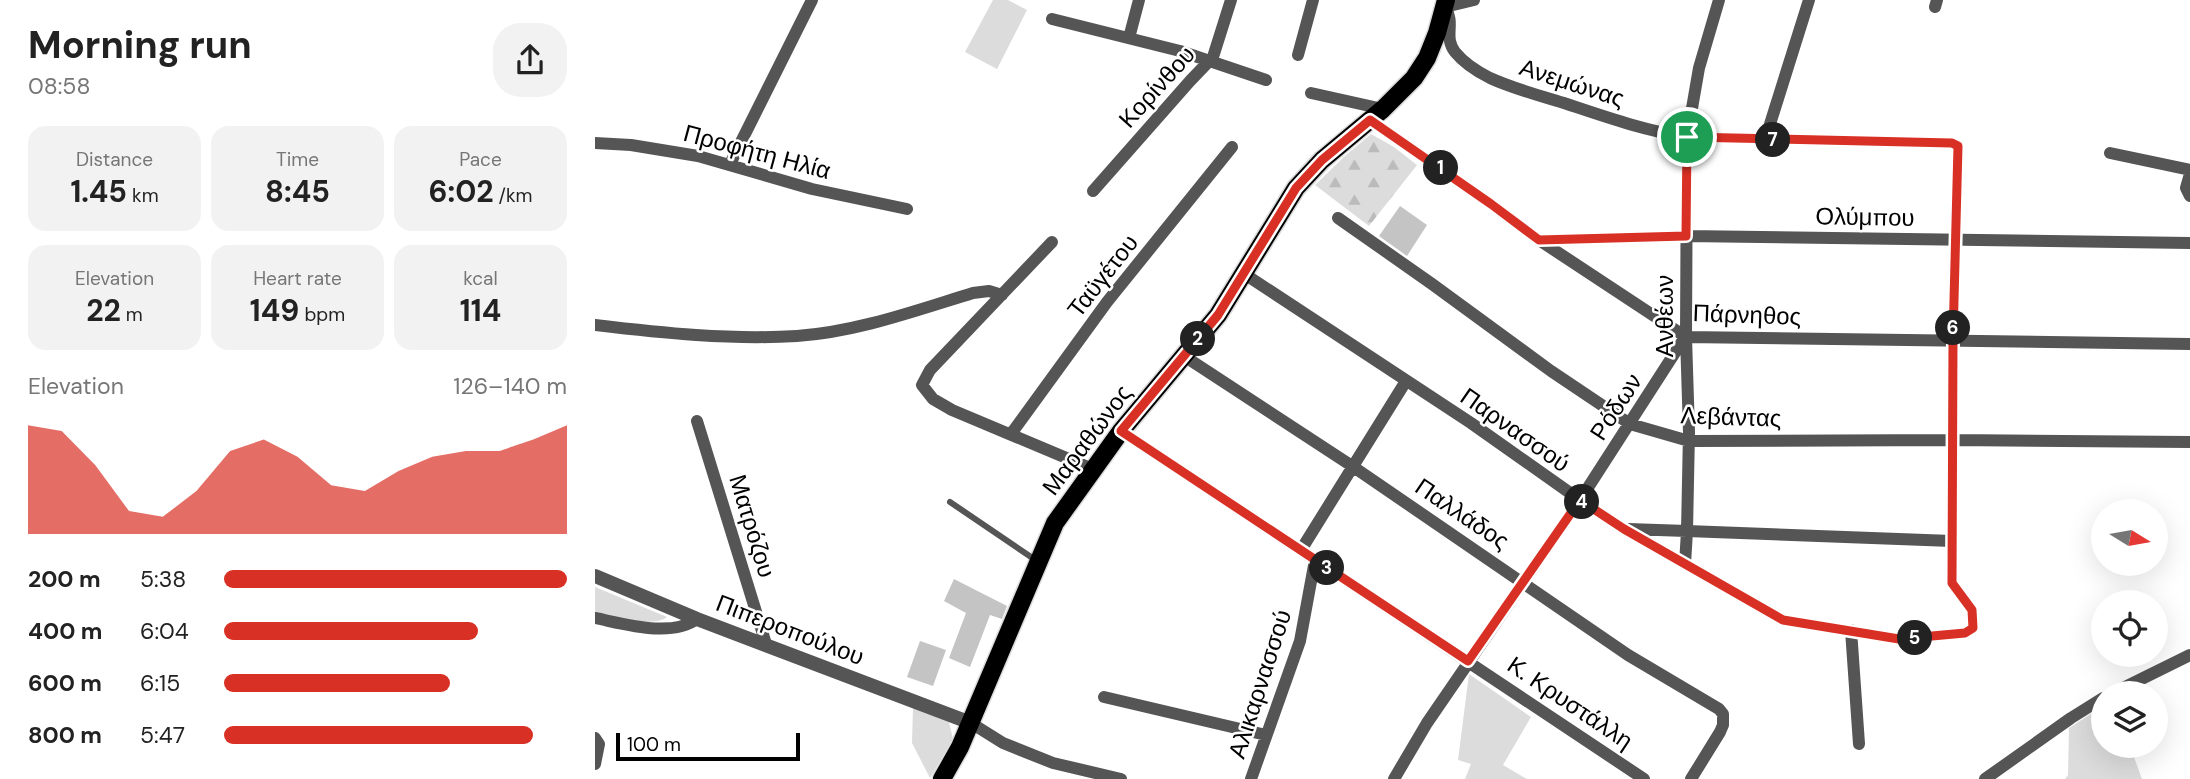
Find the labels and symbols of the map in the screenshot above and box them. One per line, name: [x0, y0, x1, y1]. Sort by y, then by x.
street label: Κορίνθου: [1112, 39, 1202, 134]
street label: Ανεμώνας: [1516, 51, 1628, 114]
pin: [1657, 107, 1717, 167]
street label: Προφήτη Ηλία: [680, 117, 834, 186]
pin: 7: [1755, 122, 1791, 158]
pin: 1: [1423, 150, 1459, 186]
street label: Ολύμπου: [1815, 200, 1915, 233]
street label: Ταϋγέτου: [1060, 228, 1145, 324]
street label: Ανθέων: [1649, 275, 1680, 357]
street label: Πάρνηθος: [1692, 297, 1802, 332]
pin: 6: [1935, 310, 1971, 346]
pin: 2: [1181, 322, 1215, 356]
street label: Ρόδων: [1583, 367, 1649, 446]
street label: Μαραθώνος: [1035, 378, 1138, 501]
street label: Παρνασσού: [1454, 381, 1576, 479]
street label: Λεβάντας: [1680, 399, 1782, 434]
street label: Ματρόζου: [722, 471, 783, 581]
street label: Παλλάδος: [1409, 471, 1515, 556]
pin: 4: [1565, 484, 1599, 520]
north arrow: [2091, 499, 2168, 576]
pin: 3: [1309, 550, 1345, 586]
street label: Πιπεροπούλου: [712, 587, 869, 672]
street label: Αλικαρνασσού: [1221, 606, 1298, 762]
pin: 5: [1897, 620, 1933, 656]
street label: Κ. Κρυστάλλη: [1501, 649, 1639, 756]
scale bar: [616, 730, 800, 762]

